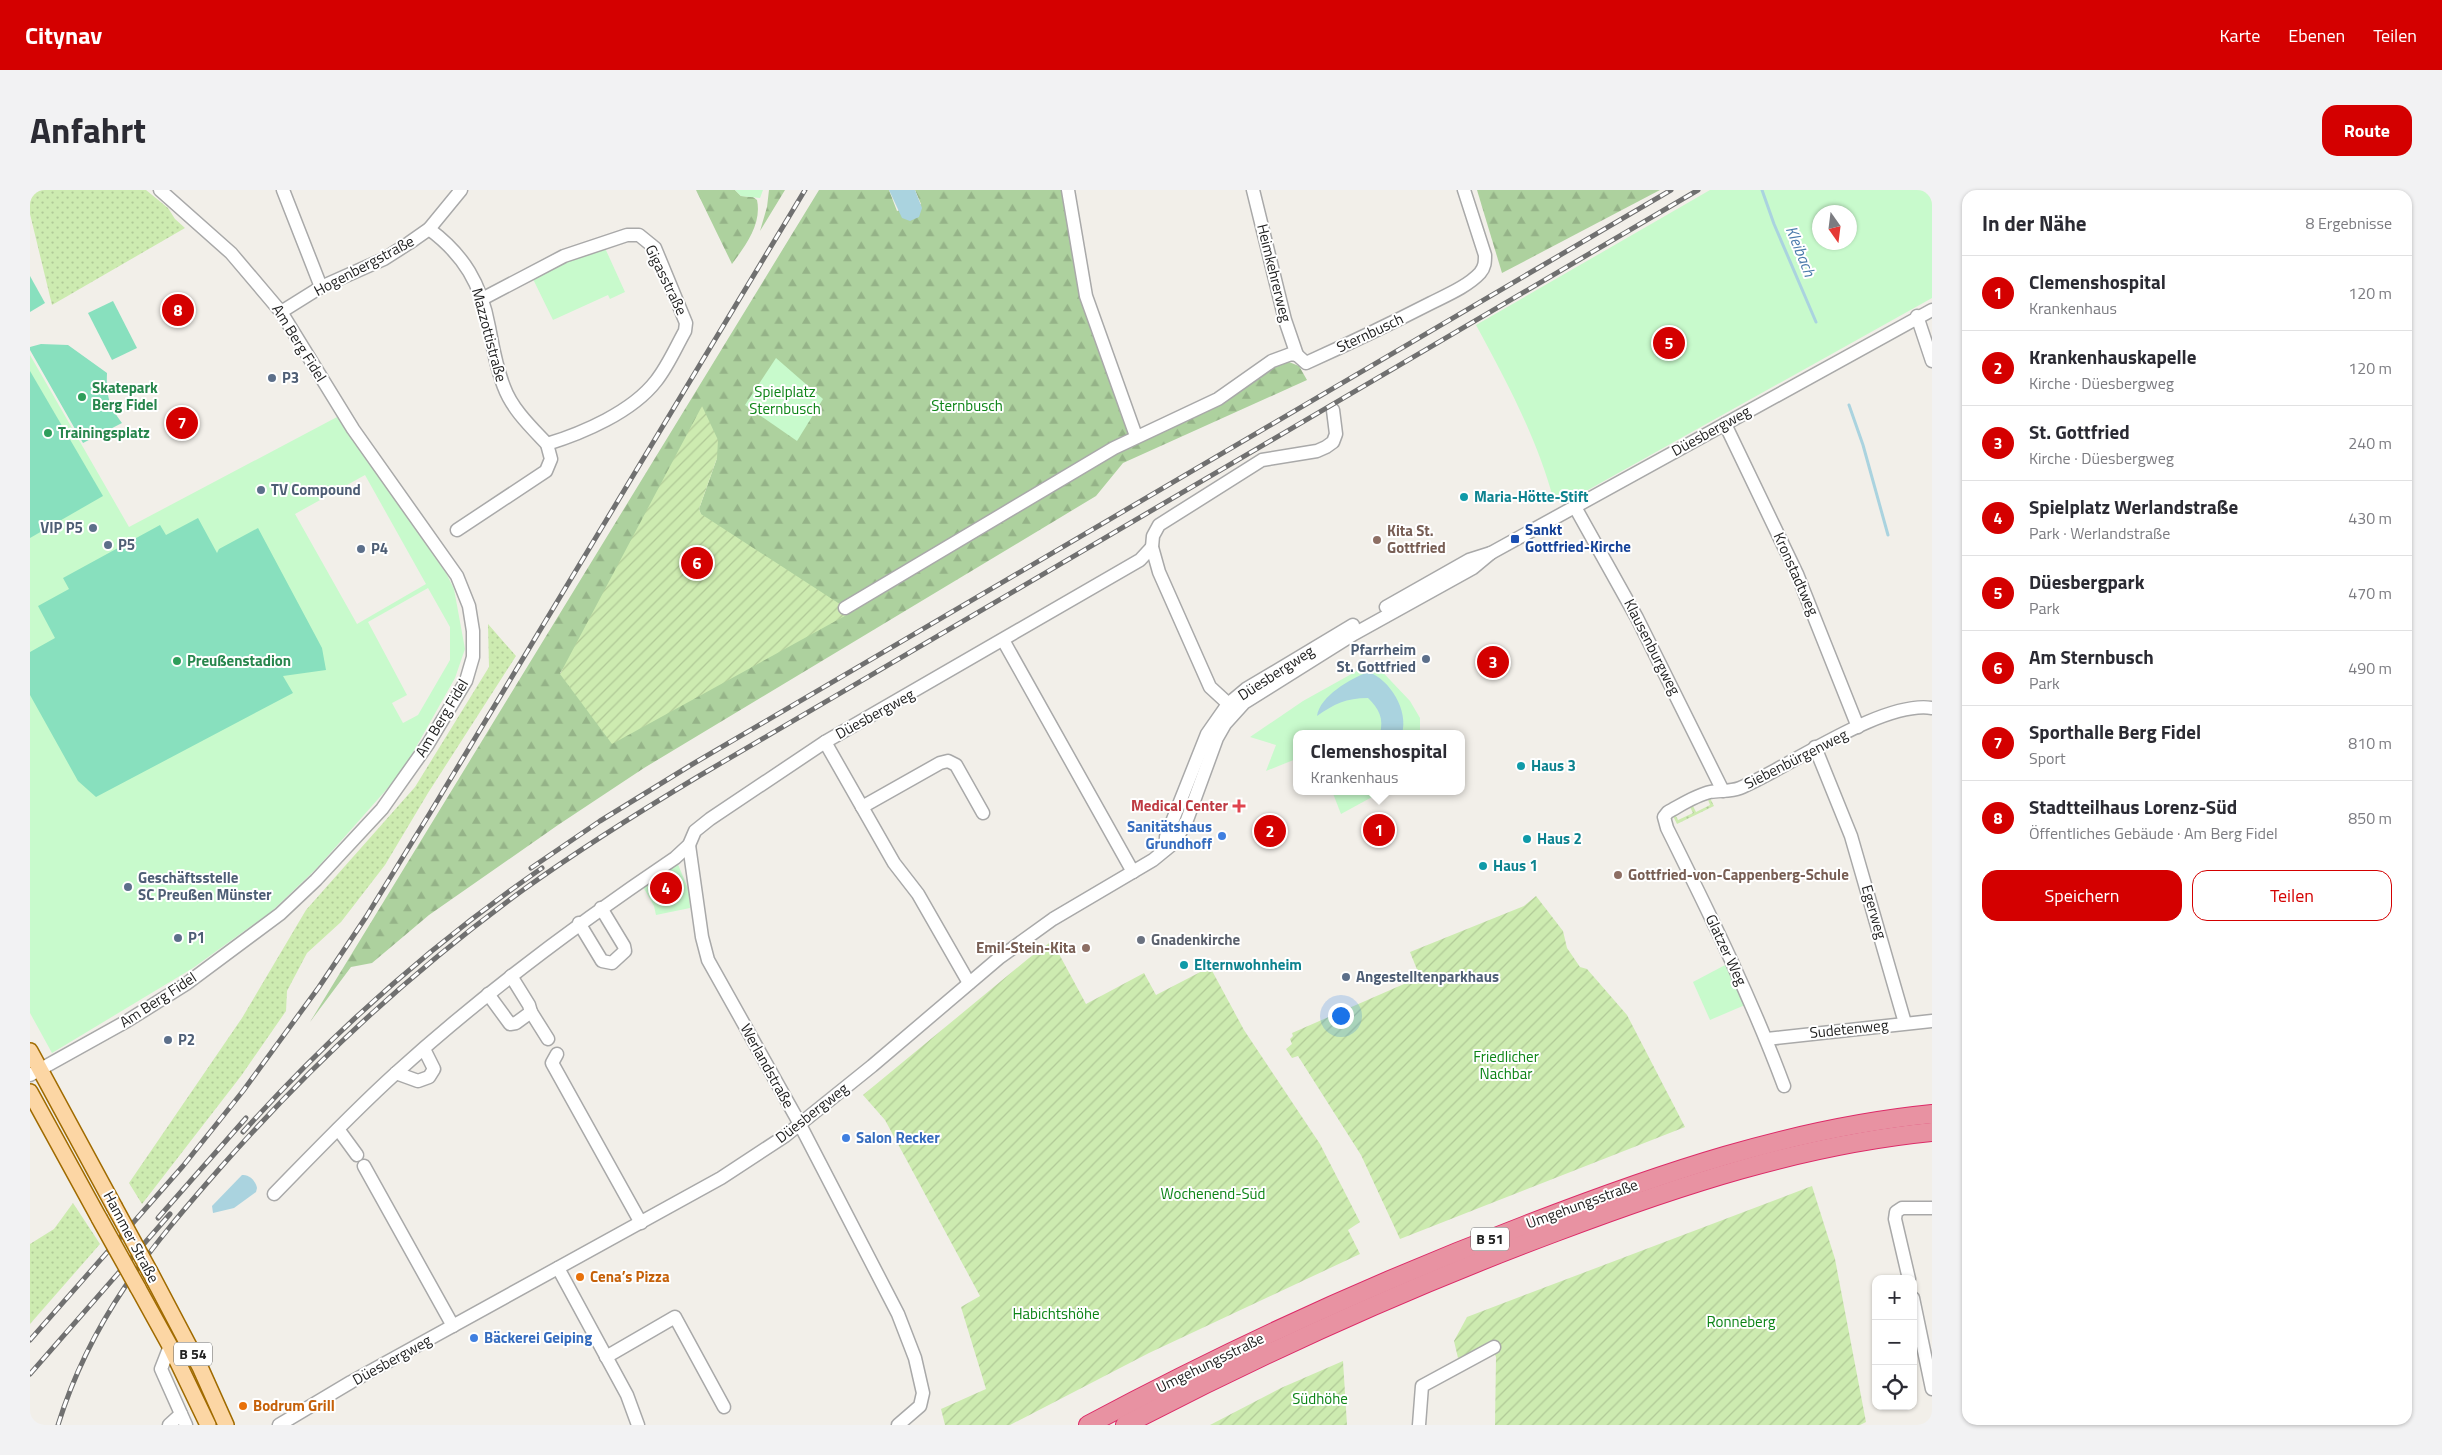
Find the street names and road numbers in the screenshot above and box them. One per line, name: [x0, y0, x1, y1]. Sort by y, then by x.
street label: Heimkehrerweg: [1251, 221, 1298, 325]
street label: Hogenbergstraße: [309, 229, 418, 302]
street label: Gigasstraße: [639, 241, 693, 319]
street label: Mazzottistraße: [466, 285, 513, 384]
street label: Am Berg Fidel: [266, 299, 332, 386]
street label: Sternbusch: [1333, 307, 1407, 358]
street label: Düesbergweg: [1667, 399, 1755, 462]
street label: Kronstadtweg: [1768, 528, 1825, 619]
street label: Klausenburgweg: [1618, 595, 1687, 699]
street label: Düesbergweg: [1233, 639, 1319, 706]
street label: Am Berg Fidel: [409, 674, 474, 761]
street label: Düesbergweg: [831, 682, 919, 745]
street label: Siebenbürgenweg: [1740, 722, 1852, 795]
street label: Egerweg: [1856, 882, 1893, 942]
street label: Glatzer Weg: [1700, 910, 1753, 990]
street label: Am Berg Fidel: [115, 966, 201, 1033]
street label: Sudetenweg: [1808, 1013, 1890, 1044]
street label: Werlandstraße: [735, 1019, 800, 1112]
street label: Düesbergweg: [770, 1077, 853, 1148]
street label: Umgehungsstraße: [1523, 1173, 1641, 1234]
street label: Hammer Straße: [98, 1187, 165, 1287]
road number: B 51: [1471, 1228, 1509, 1250]
street label: Umgehungsstraße: [1152, 1326, 1268, 1399]
street label: Düesbergweg: [348, 1328, 436, 1391]
road number: B 54: [174, 1342, 212, 1366]

